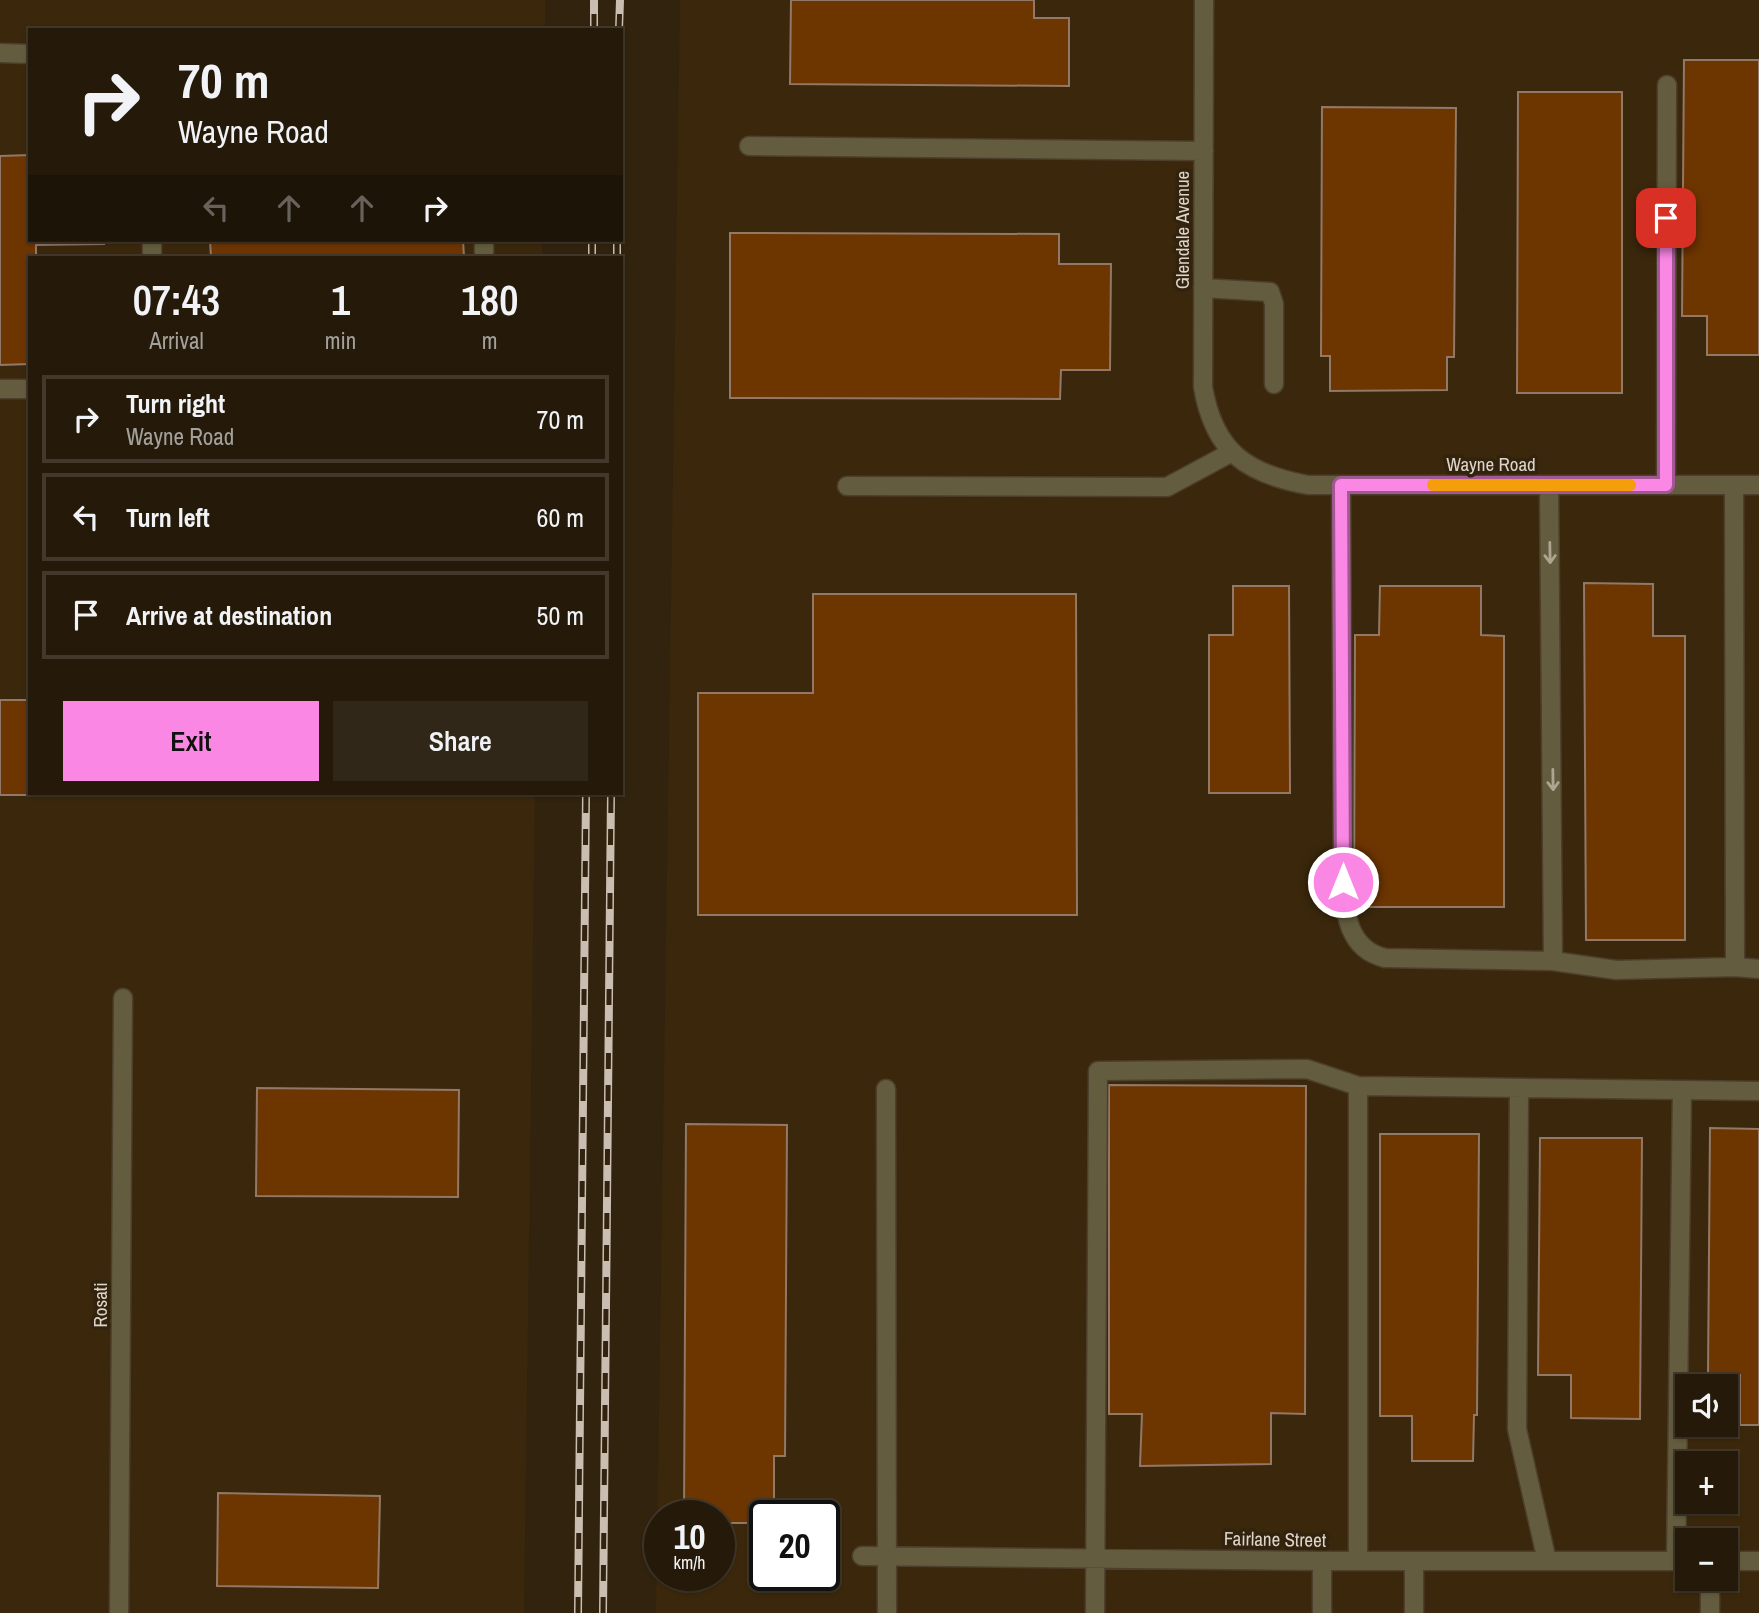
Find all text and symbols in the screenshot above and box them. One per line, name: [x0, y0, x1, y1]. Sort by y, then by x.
text: 70 m: [178, 47, 270, 113]
icon: right: [63, 56, 154, 147]
text: Wayne Road: [178, 110, 329, 153]
street label: Glendale Avenue: [1169, 171, 1195, 289]
pin: [1636, 188, 1696, 248]
icon: left: [197, 189, 235, 227]
icon: ahead: [270, 189, 308, 227]
icon: ahead: [343, 189, 381, 227]
icon: right: [416, 189, 454, 227]
icon: arrive: [1647, 199, 1685, 237]
text: 07:43: [133, 272, 220, 328]
text: 1: [331, 272, 350, 328]
text: 180: [461, 272, 518, 328]
text: Arrival: [149, 325, 204, 356]
text: min: [325, 325, 356, 356]
text: m: [482, 325, 497, 356]
text: Turn right: [126, 386, 225, 421]
icon: right: [67, 400, 105, 438]
text: 70 m: [537, 402, 584, 437]
text: Wayne Road: [126, 421, 234, 452]
street label: Wayne Road: [1446, 451, 1536, 477]
icon: left: [67, 498, 105, 536]
text: Turn left: [126, 500, 210, 535]
text: 60 m: [537, 500, 584, 535]
one-way arrow: [1543, 541, 1557, 564]
icon: arrive: [67, 596, 105, 634]
text: Arrive at destination: [126, 598, 332, 633]
text: 50 m: [537, 598, 584, 633]
button: Exit: [63, 701, 319, 781]
button: Share: [333, 701, 588, 781]
one-way arrow: [1546, 769, 1560, 792]
position arrow: [1306, 845, 1380, 919]
street label: Rosati: [87, 1282, 113, 1328]
map controls: [1675, 1374, 1738, 1591]
button: sound: [1675, 1374, 1738, 1437]
button: +: [1675, 1451, 1738, 1514]
speed limit sign: 20: [749, 1500, 840, 1591]
text: 10: [674, 1513, 705, 1560]
street label: Fairlane Street: [1224, 1525, 1327, 1553]
button: −: [1675, 1528, 1738, 1591]
text: km/h: [674, 1550, 706, 1575]

